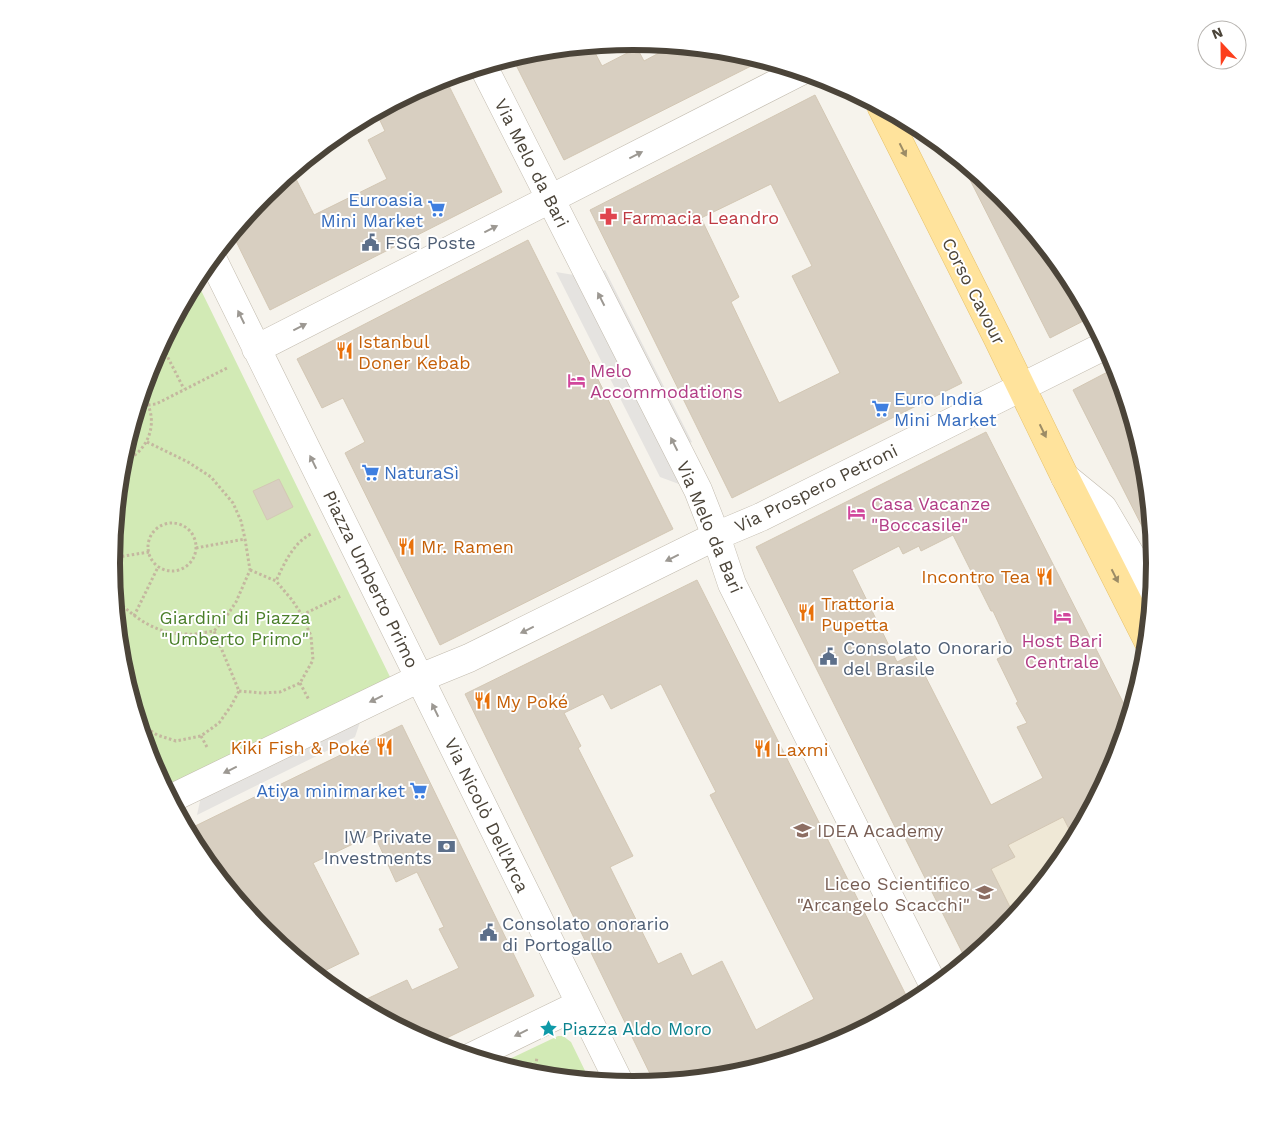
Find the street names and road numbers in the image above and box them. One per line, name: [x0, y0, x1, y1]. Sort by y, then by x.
street label: Via Melo da Bari: [490, 95, 574, 231]
street label: Corso Cavour: [938, 234, 1010, 348]
street label: Via Prospero Petroni: [731, 439, 901, 537]
street label: Via Melo da Bari: [673, 458, 747, 596]
street label: Piazza Umberto Primo: [319, 487, 423, 671]
street label: Via Nicolò Dell'Arca: [440, 734, 534, 896]

